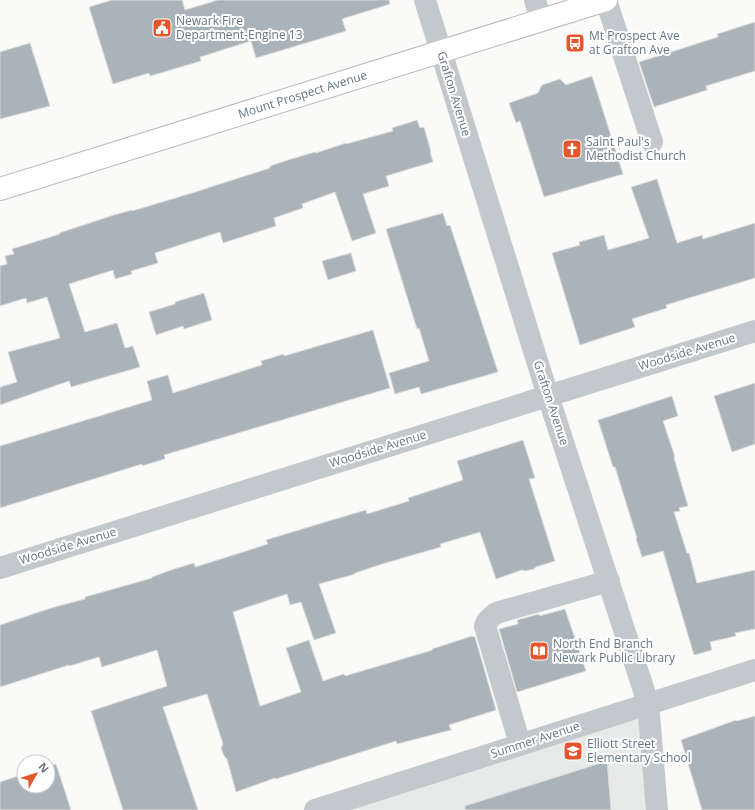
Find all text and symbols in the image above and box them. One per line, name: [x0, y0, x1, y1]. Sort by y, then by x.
place label: Newark Fire Department-Engine 13: [176, 12, 303, 43]
public building icon: Newark Fire Department-Engine 13: [151, 17, 173, 39]
place label: Mt Prospect Ave at Grafton Ave: [589, 27, 680, 58]
bus stop icon: Mt Prospect Ave at Grafton Ave: [564, 32, 586, 54]
street label: Grafton Avenue: [433, 49, 476, 139]
street label: Mount Prospect Avenue: [236, 66, 369, 122]
place label: Saint Paul's Methodist Church: [586, 133, 686, 164]
church icon: Saint Paul's Methodist Church: [561, 138, 583, 160]
street label: Woodside Avenue: [636, 329, 738, 374]
street label: Grafton Avenue: [530, 358, 573, 448]
street label: Woodside Avenue: [327, 426, 429, 471]
street label: Woodside Avenue: [17, 523, 119, 568]
place label: North End Branch Newark Public Library: [553, 635, 676, 666]
library icon: North End Branch Newark Public Library: [528, 640, 550, 662]
street label: Summer Avenue: [488, 717, 582, 762]
place label: Elliott Street Elementary School: [587, 735, 691, 766]
school or university icon: Elliott Street Elementary School: [562, 740, 584, 762]
north arrow: [16, 754, 56, 794]
text: N: [36, 759, 53, 776]

